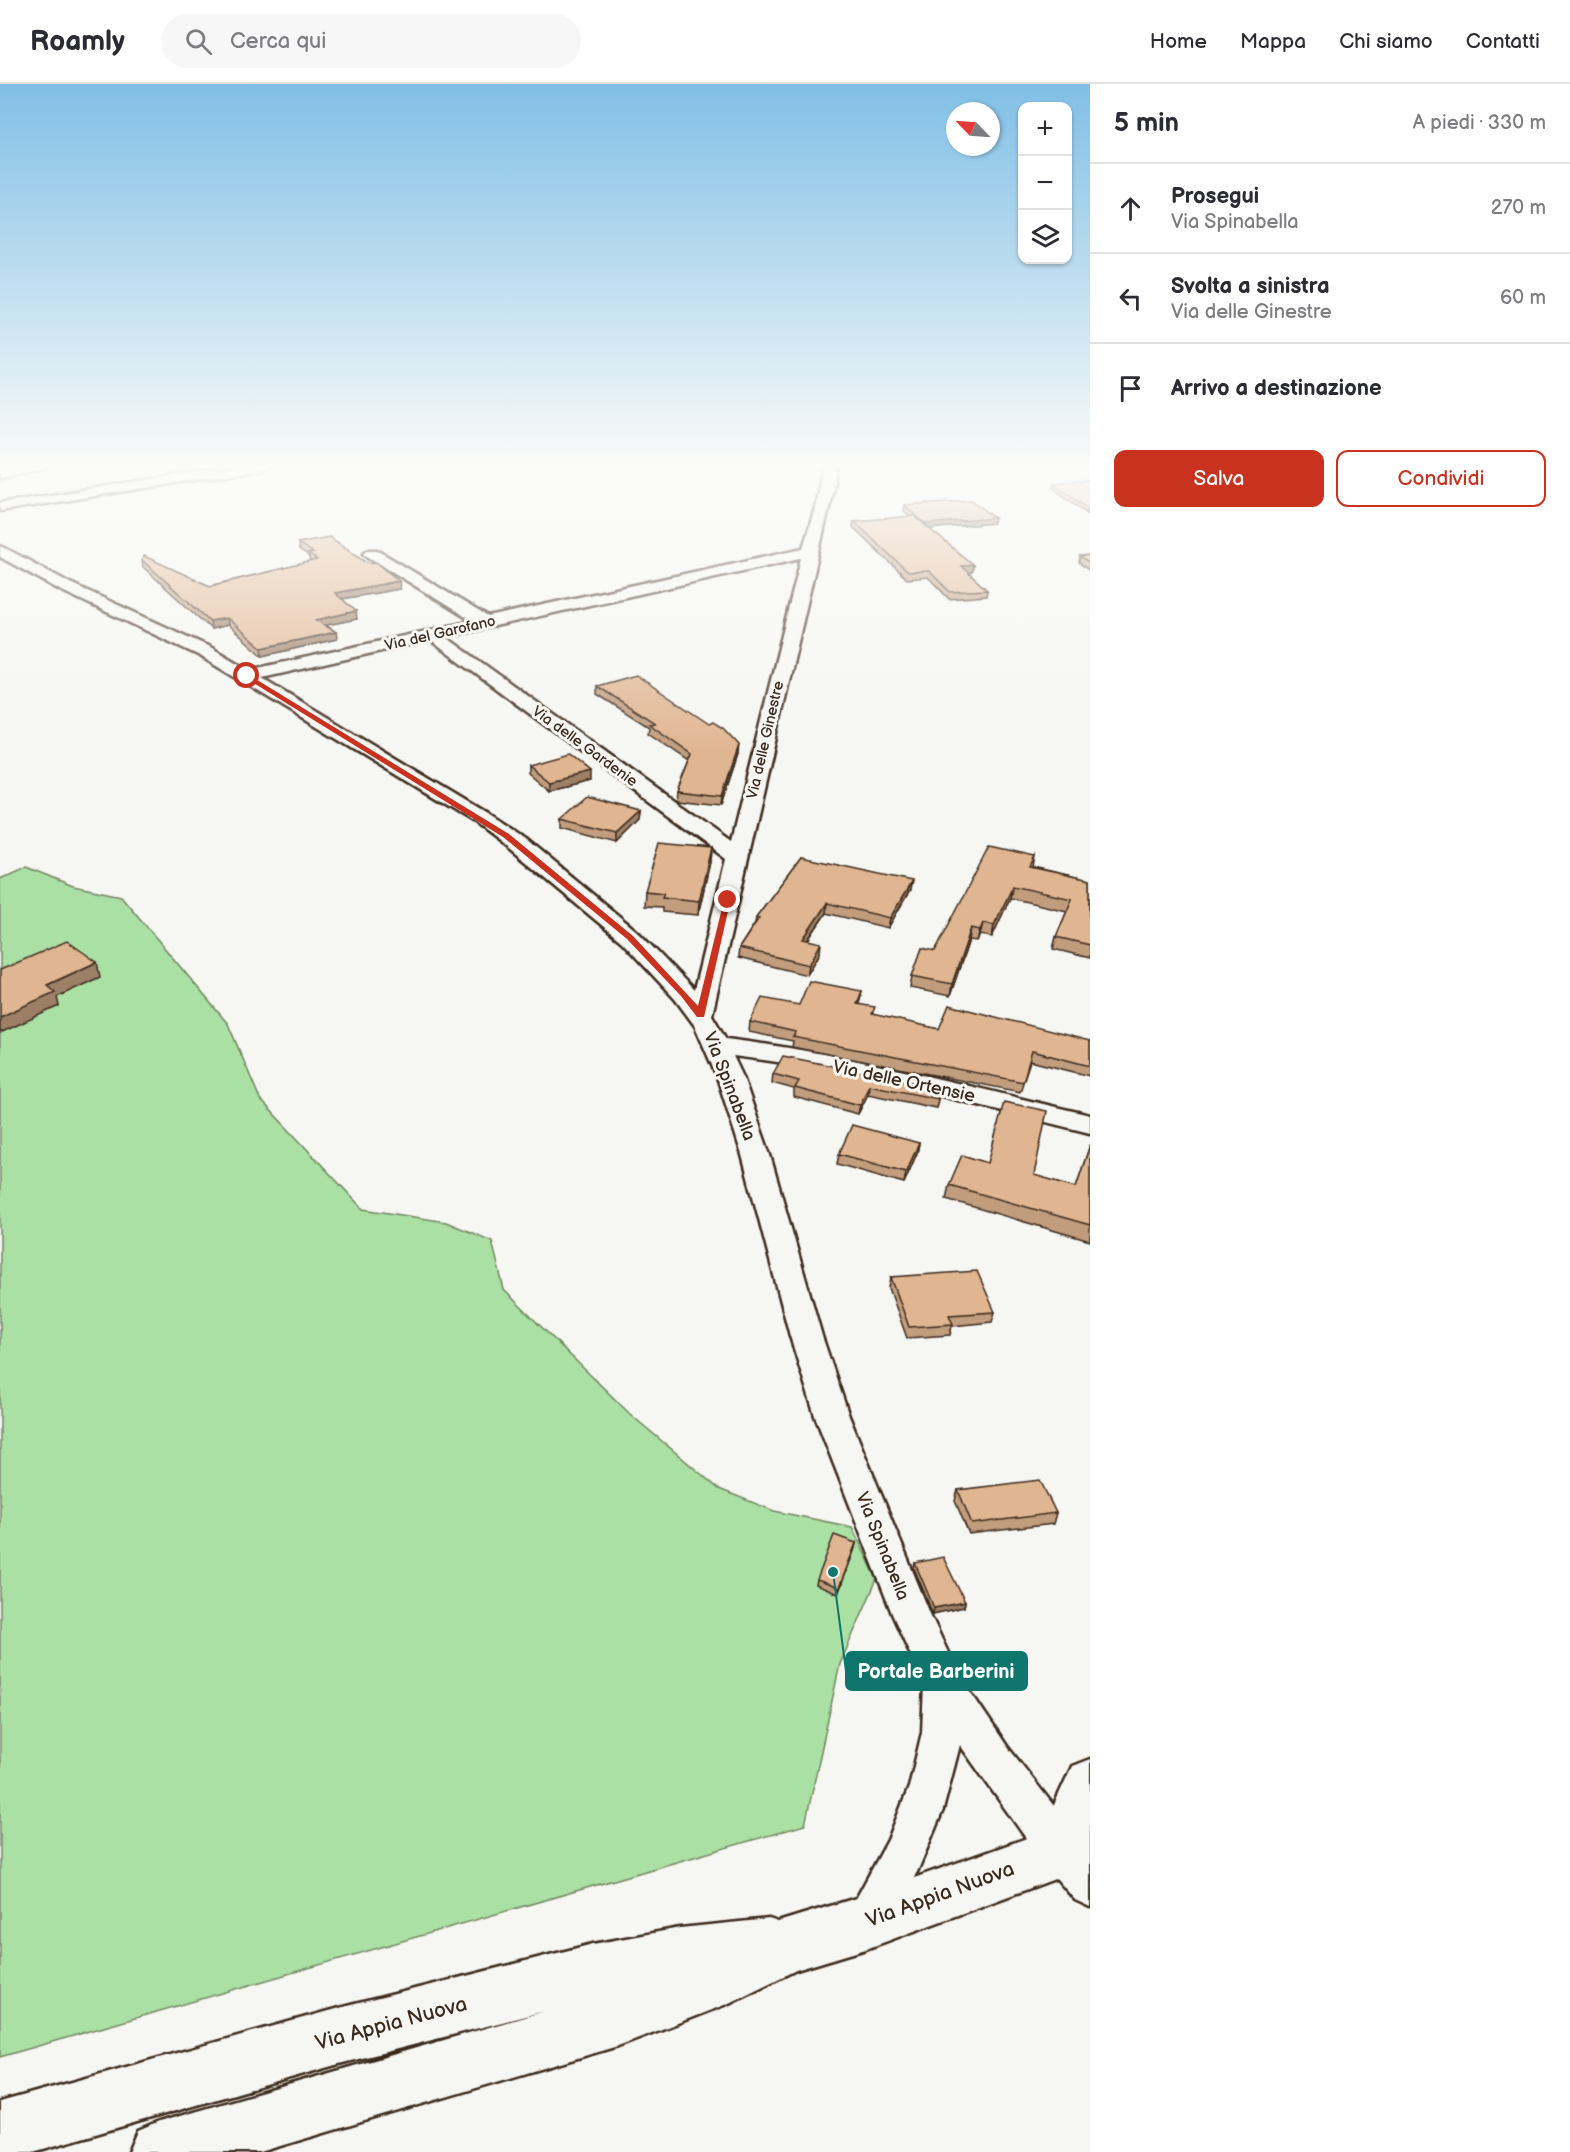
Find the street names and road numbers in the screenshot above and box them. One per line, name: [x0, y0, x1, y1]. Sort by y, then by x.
street label: Via del Garofano: [383, 612, 497, 655]
street label: Via delle Ginestre: [743, 679, 788, 801]
street label: Via delle Gardenie: [528, 702, 641, 791]
street label: Via Spinabella: [699, 1029, 760, 1144]
street label: Via delle Ortensie: [831, 1056, 977, 1107]
street label: Via Spinabella: [851, 1489, 914, 1603]
street label: Via Appia Nuova: [863, 1856, 1018, 1933]
street label: Via Appia Nuova: [312, 1991, 470, 2056]

